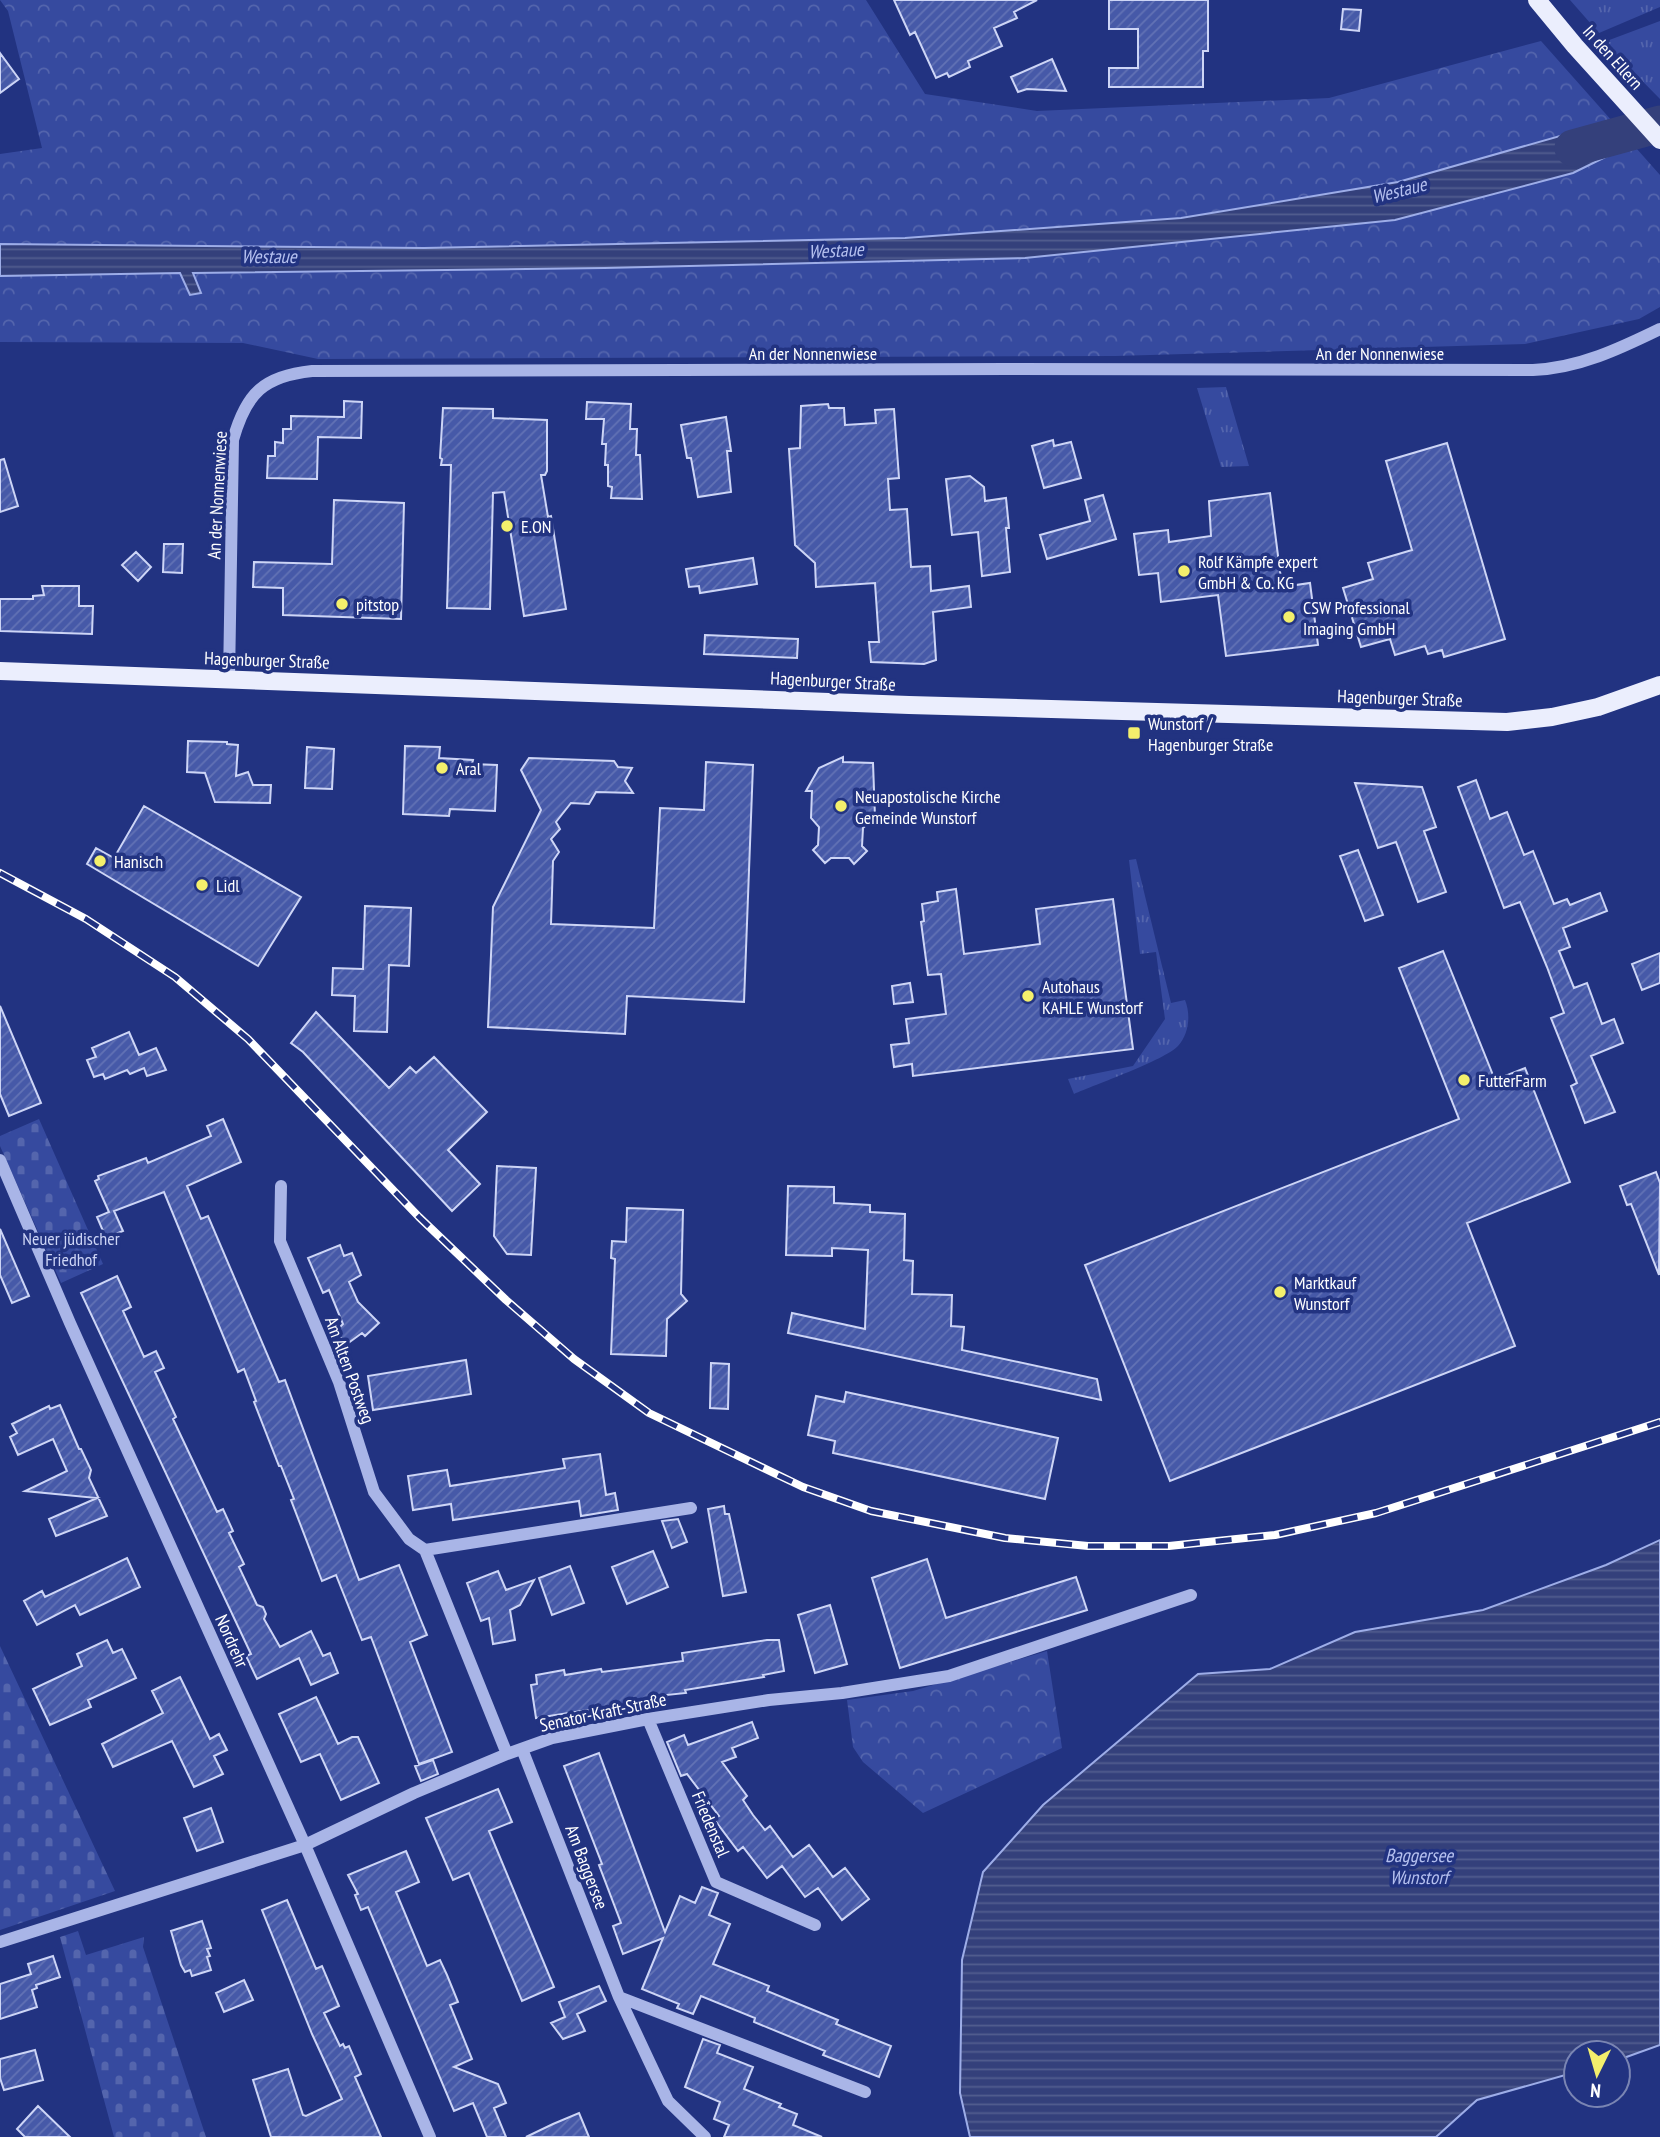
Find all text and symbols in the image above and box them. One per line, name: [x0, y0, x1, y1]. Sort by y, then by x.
street label: In den Ellern: [1578, 20, 1648, 94]
water label: Westaue: [1369, 171, 1430, 208]
water label: Westaue: [808, 237, 865, 263]
water label: Westaue: [241, 244, 298, 268]
street label: An der Nonnenwiese: [749, 342, 877, 365]
street label: An der Nonnenwiese: [1316, 342, 1444, 365]
street label: An der Nonnenwiese: [202, 430, 232, 560]
place label: E.ON: [521, 515, 552, 538]
marker: E.ON: [499, 518, 515, 534]
place label: Rolf Kämpfe expert GmbH & Co. KG: [1198, 550, 1318, 594]
marker: Rolf Kämpfe expert GmbH & Co. KG: [1176, 563, 1192, 579]
place label: pitstop: [356, 593, 399, 616]
marker: pitstop: [334, 596, 350, 612]
place label: CSW Professional Imaging GmbH: [1303, 596, 1411, 640]
marker: CSW Professional Imaging GmbH: [1281, 609, 1297, 625]
street label: Hagenburger Straße: [204, 646, 330, 674]
street label: Hagenburger Straße: [770, 666, 896, 696]
street label: Hagenburger Straße: [1337, 684, 1463, 712]
place label: Wunstorf / Hagenburger Straße: [1148, 712, 1273, 756]
marker: Wunstorf / Hagenburger Straße: [1126, 725, 1142, 741]
place label: Aral: [456, 757, 482, 780]
marker: Aral: [434, 760, 450, 776]
place label: Neuapostolische Kirche Gemeinde Wunstorf: [855, 785, 1001, 829]
marker: Neuapostolische Kirche Gemeinde Wunstorf: [833, 798, 849, 814]
place label: Hanisch: [114, 850, 163, 873]
marker: Hanisch: [92, 853, 108, 869]
place label: Lidl: [216, 874, 240, 897]
marker: Lidl: [194, 877, 210, 893]
place label: Autohaus KAHLE Wunstorf: [1042, 975, 1144, 1019]
marker: Autohaus KAHLE Wunstorf: [1020, 988, 1036, 1004]
place label: FutterFarm: [1478, 1069, 1547, 1092]
marker: FutterFarm: [1456, 1072, 1472, 1088]
park label: Neuer jüdischer Friedhof: [22, 1227, 120, 1271]
place label: Marktkauf Wunstorf: [1294, 1271, 1358, 1315]
marker: Marktkauf Wunstorf: [1272, 1284, 1288, 1300]
street label: Am Alten Postweg: [320, 1313, 380, 1427]
street label: Nordrehr: [210, 1611, 254, 1671]
street label: Senator-Kraft-Straße: [538, 1687, 668, 1737]
street label: Friedenstal: [687, 1788, 735, 1861]
street label: Am Baggersee: [560, 1822, 614, 1912]
water label: Baggersee Wunstorf: [1385, 1843, 1454, 1889]
north arrow: [1562, 2039, 1632, 2109]
text: N: [1589, 2079, 1602, 2103]

